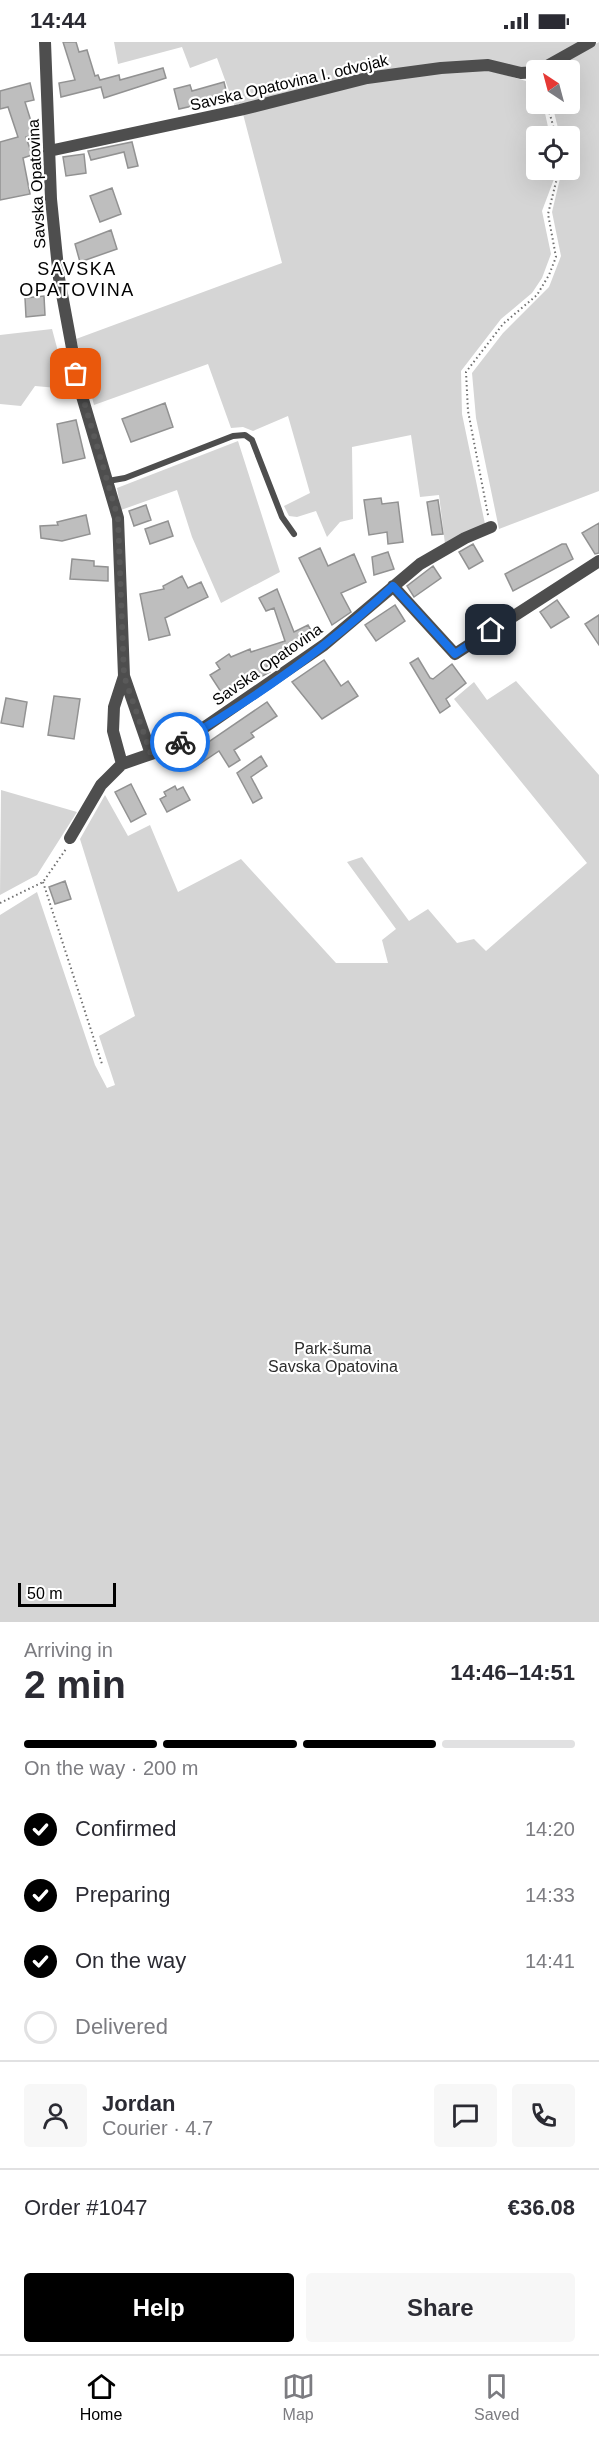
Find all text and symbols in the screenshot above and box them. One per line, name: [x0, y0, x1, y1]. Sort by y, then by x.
text: 14:44: [30, 8, 86, 33]
street label: Savska Opatovina I. odvojak: [188, 51, 391, 114]
north arrow: [526, 60, 580, 114]
map controls: [526, 60, 580, 180]
street label: Savska Opatovina: [25, 119, 48, 249]
button: locate: [526, 126, 580, 180]
district label: SAVSKA OPATOVINA: [19, 259, 135, 300]
pin: [50, 348, 101, 399]
icon: bag: [59, 357, 92, 390]
pin: [465, 604, 516, 655]
icon: home: [474, 613, 507, 646]
street label: Savska Opatovina: [209, 620, 325, 709]
courier: [150, 712, 210, 772]
icon: bike: [164, 726, 197, 759]
park label: Park-šuma Savska Opatovina: [268, 1340, 398, 1375]
scale bar: [18, 1580, 116, 1608]
text: 50 m: [27, 1585, 63, 1602]
text: Arriving in: [24, 1639, 113, 1661]
text: 14:46–14:51: [450, 1660, 575, 1685]
text: 2 min: [24, 1663, 126, 1706]
text: On the way · 200 m: [24, 1757, 199, 1779]
icon: check: [24, 1813, 57, 1846]
text: Confirmed: [75, 1816, 176, 1841]
text: 14:20: [525, 1818, 575, 1840]
icon: check: [24, 1879, 57, 1912]
text: Preparing: [75, 1882, 170, 1907]
text: 14:33: [525, 1884, 575, 1906]
icon: check: [24, 1945, 57, 1978]
text: On the way: [75, 1948, 186, 1973]
text: 14:41: [525, 1950, 575, 1972]
text: Delivered: [75, 2014, 168, 2039]
button: person: [24, 2084, 87, 2147]
button: chat: [434, 2084, 497, 2147]
button: phone: [512, 2084, 575, 2147]
text: Jordan: [102, 2091, 175, 2116]
text: Courier · 4.7: [102, 2117, 213, 2139]
text: Order #1047: [24, 2195, 148, 2220]
text: €36.08: [508, 2195, 575, 2220]
button: Help: [24, 2273, 294, 2342]
button: Share: [306, 2273, 575, 2342]
tab: Home: [80, 2370, 122, 2424]
tab: Map: [282, 2370, 315, 2424]
tab: Saved: [474, 2370, 519, 2424]

